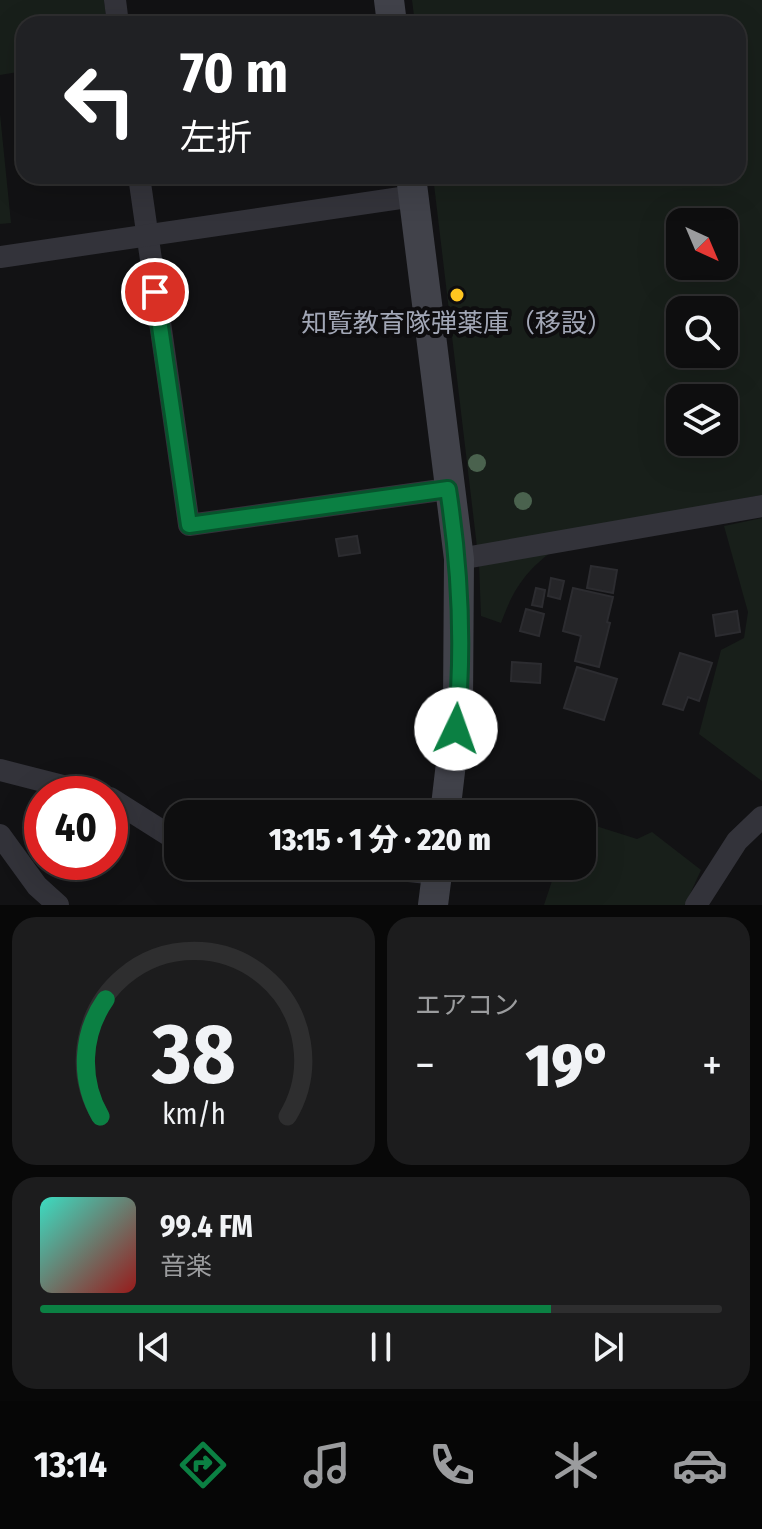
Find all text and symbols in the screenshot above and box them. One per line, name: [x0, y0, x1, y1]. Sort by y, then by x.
text: 70 m: [180, 40, 288, 107]
icon: left: [48, 48, 152, 152]
text: 左折: [180, 116, 252, 160]
north arrow: [666, 208, 738, 280]
map controls: [666, 208, 738, 456]
pin: [121, 258, 189, 326]
icon: arrive: [133, 270, 177, 314]
marker: 知覧教育隊弾薬庫（移設）: [448, 286, 466, 304]
button: search: [666, 296, 738, 368]
place label: 知覧教育隊弾薬庫（移設）: [301, 308, 613, 339]
button: layers: [666, 384, 738, 456]
position arrow: [414, 687, 498, 771]
speed limit sign: 40: [24, 776, 128, 880]
text: 13:15 · 1 分 · 220 m: [269, 822, 491, 858]
text: エアコン: [415, 990, 519, 1021]
text: 38: [151, 1005, 235, 1105]
text: 19°: [526, 1030, 611, 1102]
text: −: [415, 1039, 435, 1092]
text: +: [702, 1039, 722, 1092]
text: km/h: [162, 1097, 225, 1132]
text: 99.4 FM: [160, 1209, 253, 1245]
text: 音楽: [160, 1251, 212, 1282]
icon: previous: [132, 1325, 176, 1369]
icon: pause: [359, 1325, 403, 1369]
icon: next: [586, 1325, 630, 1369]
icon: directions: [175, 1437, 231, 1493]
icon: music: [299, 1437, 355, 1493]
icon: phone: [424, 1437, 480, 1493]
icon: climate: [548, 1437, 604, 1493]
icon: car: [672, 1437, 728, 1493]
text: 13:14: [34, 1443, 107, 1487]

